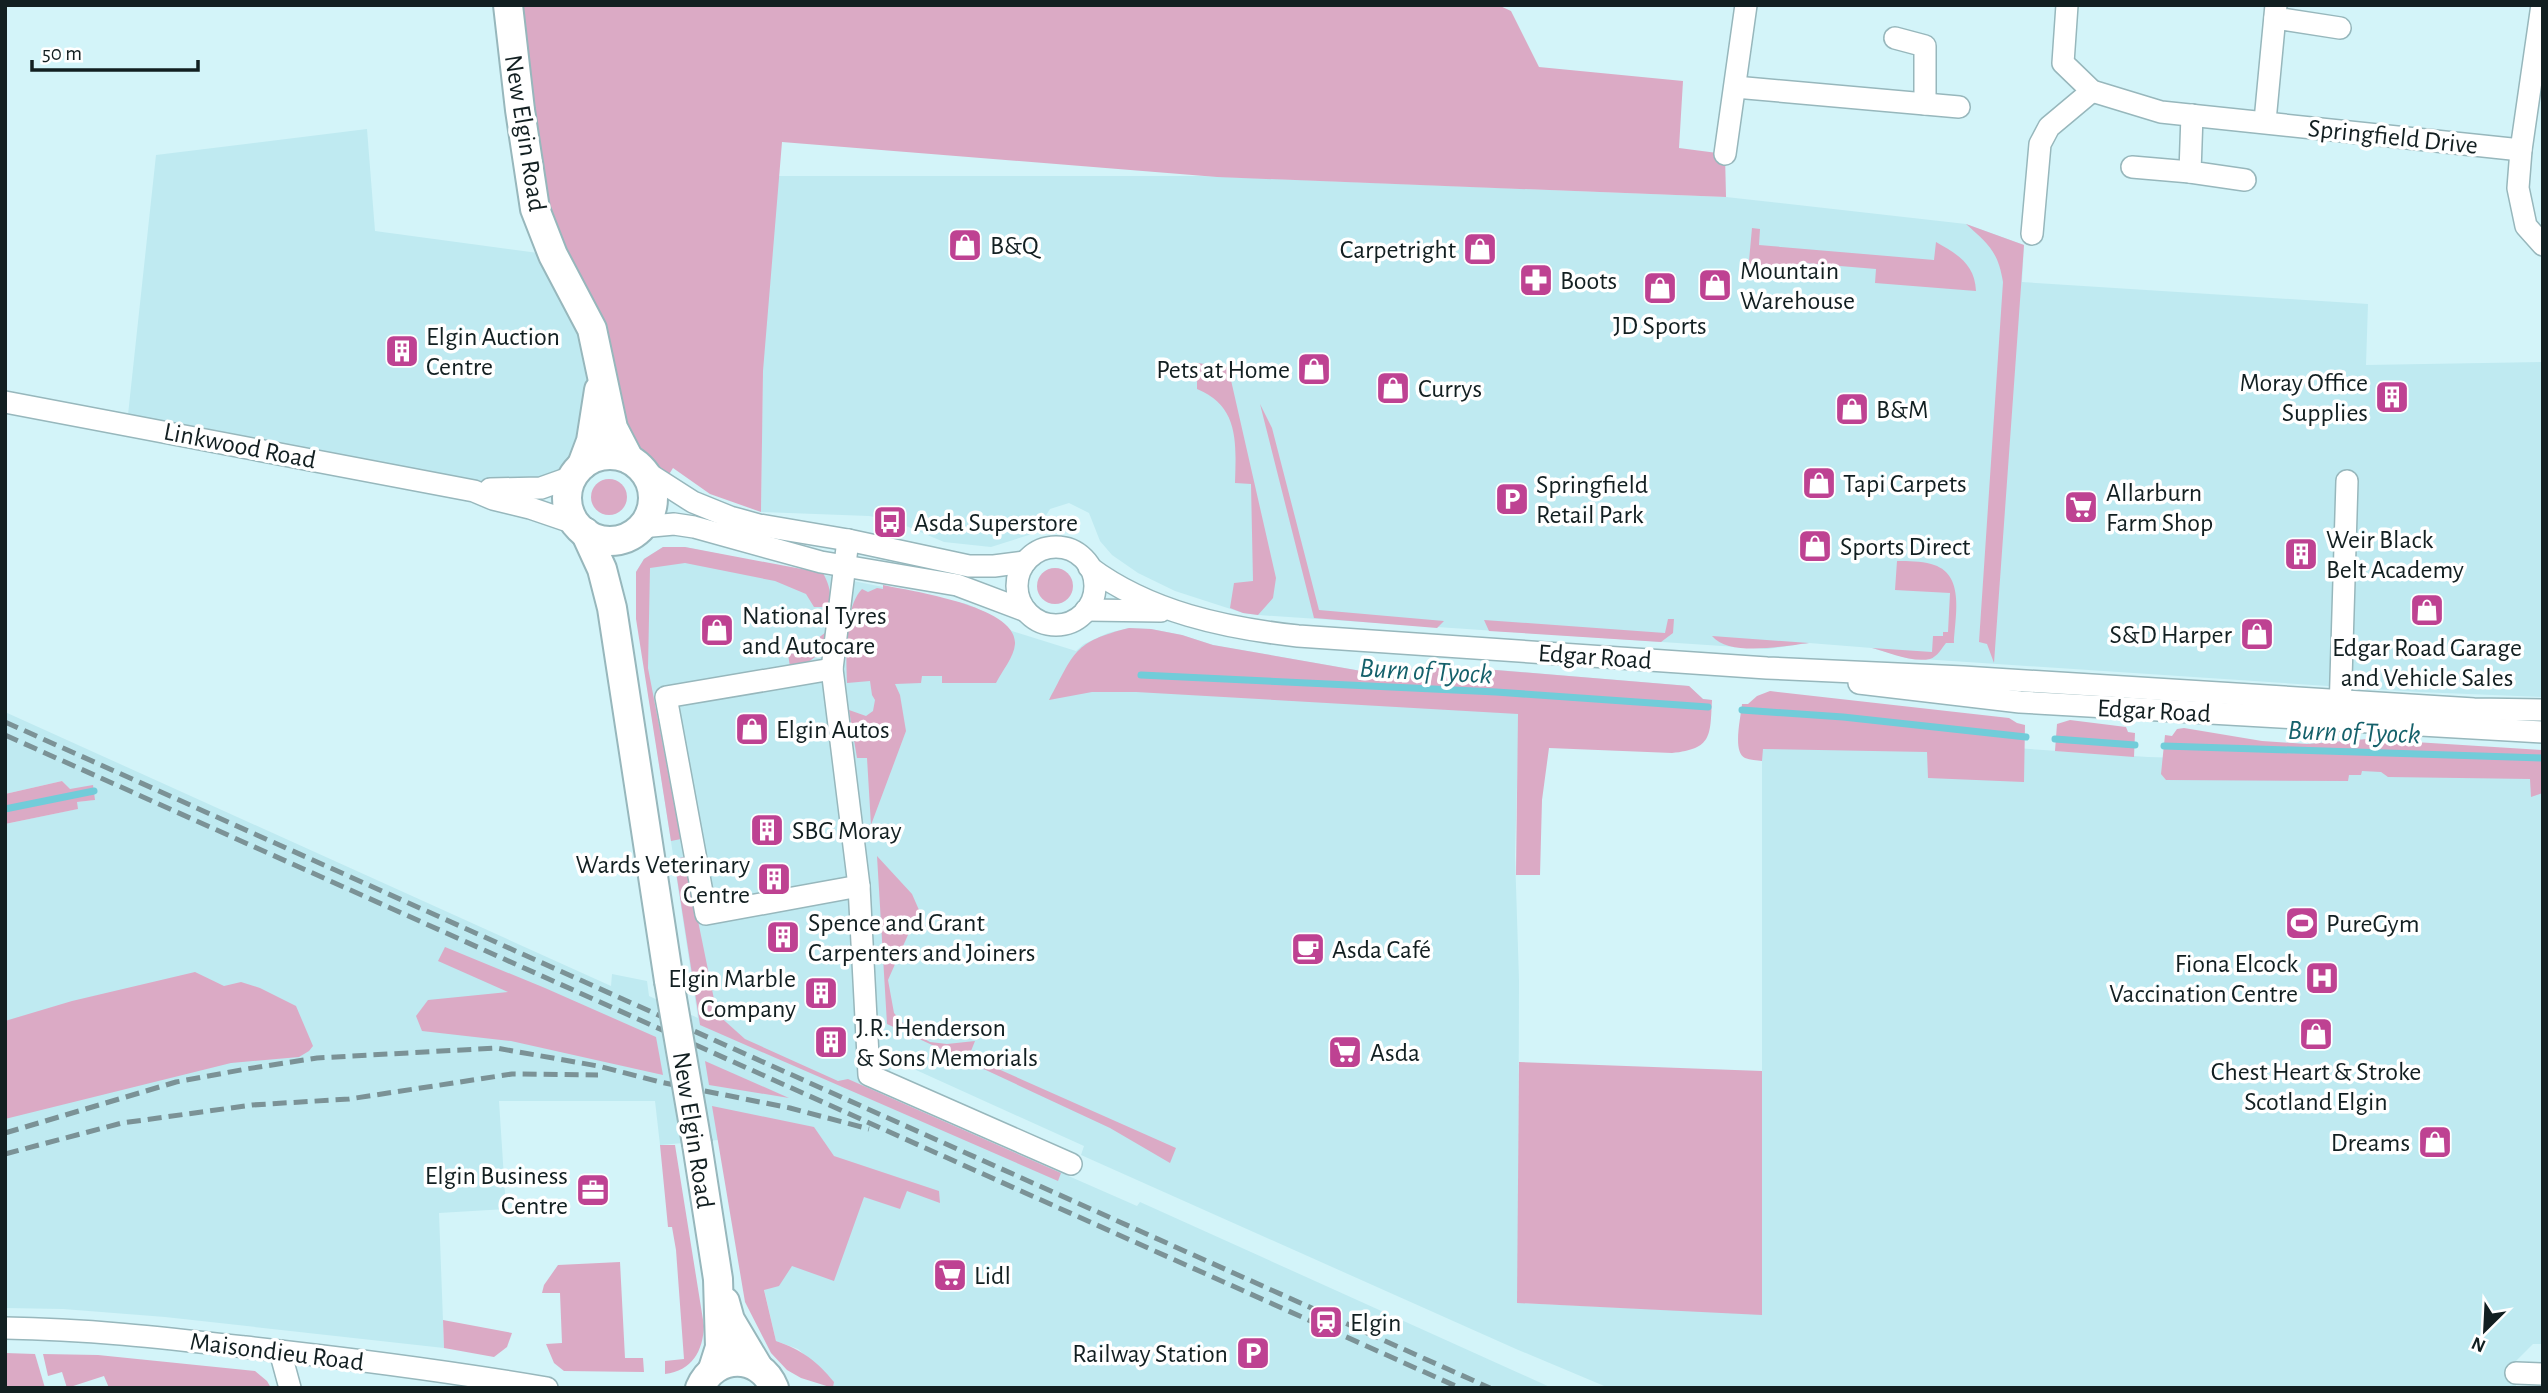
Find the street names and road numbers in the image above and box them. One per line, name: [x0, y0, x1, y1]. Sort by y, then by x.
street label: New Elgin Road: [500, 53, 550, 213]
street label: Springfield Drive: [2307, 115, 2479, 159]
street label: Linkwood Road: [161, 418, 318, 473]
street label: Edgar Road: [1537, 640, 1653, 674]
street label: Edgar Road: [2096, 695, 2211, 727]
street label: New Elgin Road: [668, 1050, 718, 1210]
street label: Maisondieu Road: [188, 1328, 365, 1376]

